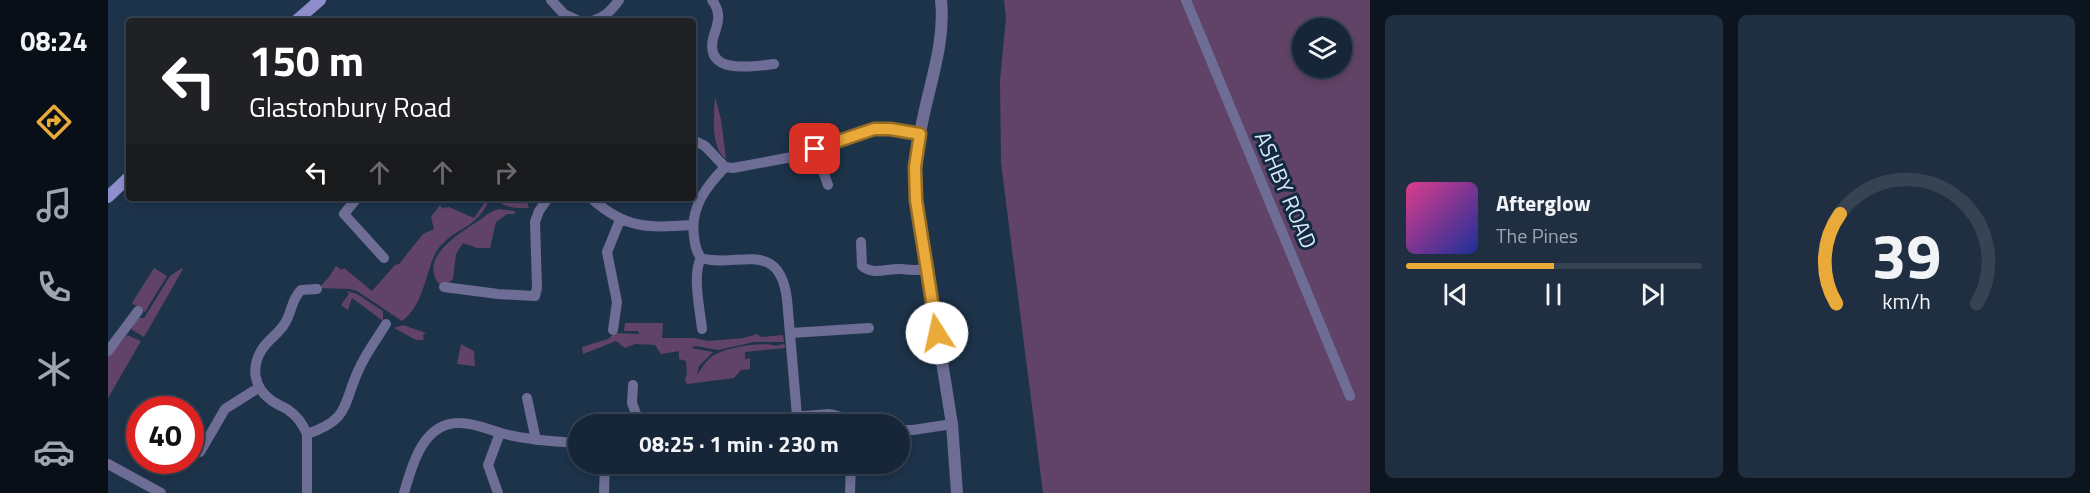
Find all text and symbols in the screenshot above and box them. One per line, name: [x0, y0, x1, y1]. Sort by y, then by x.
map controls: [1292, 18, 1352, 78]
button: layers: [1292, 18, 1352, 78]
text: 08:24: [20, 20, 88, 61]
text: 150 m: [249, 28, 364, 92]
icon: left: [150, 42, 228, 120]
text: Glastonbury Road: [249, 86, 452, 127]
icon: directions: [33, 101, 75, 143]
pin: [789, 123, 840, 174]
street label: ASHBY ROAD: [1246, 126, 1326, 254]
icon: arrive: [798, 132, 831, 165]
icon: left: [300, 156, 333, 189]
icon: ahead: [363, 156, 396, 189]
icon: ahead: [426, 156, 459, 189]
icon: right: [489, 156, 522, 189]
icon: music: [33, 184, 75, 226]
text: Afterglow: [1496, 186, 1591, 220]
text: 39: [1871, 207, 1941, 302]
text: The Pines: [1496, 220, 1578, 251]
icon: phone: [33, 266, 75, 308]
icon: previous: [1439, 278, 1472, 311]
icon: pause: [1537, 278, 1570, 311]
icon: next: [1636, 278, 1669, 311]
text: km/h: [1882, 285, 1931, 317]
position arrow: [905, 301, 969, 365]
icon: climate: [33, 348, 75, 390]
speed limit sign: 40: [126, 396, 204, 474]
text: 08:25 · 1 min · 230 m: [639, 427, 839, 461]
icon: car: [33, 431, 75, 473]

